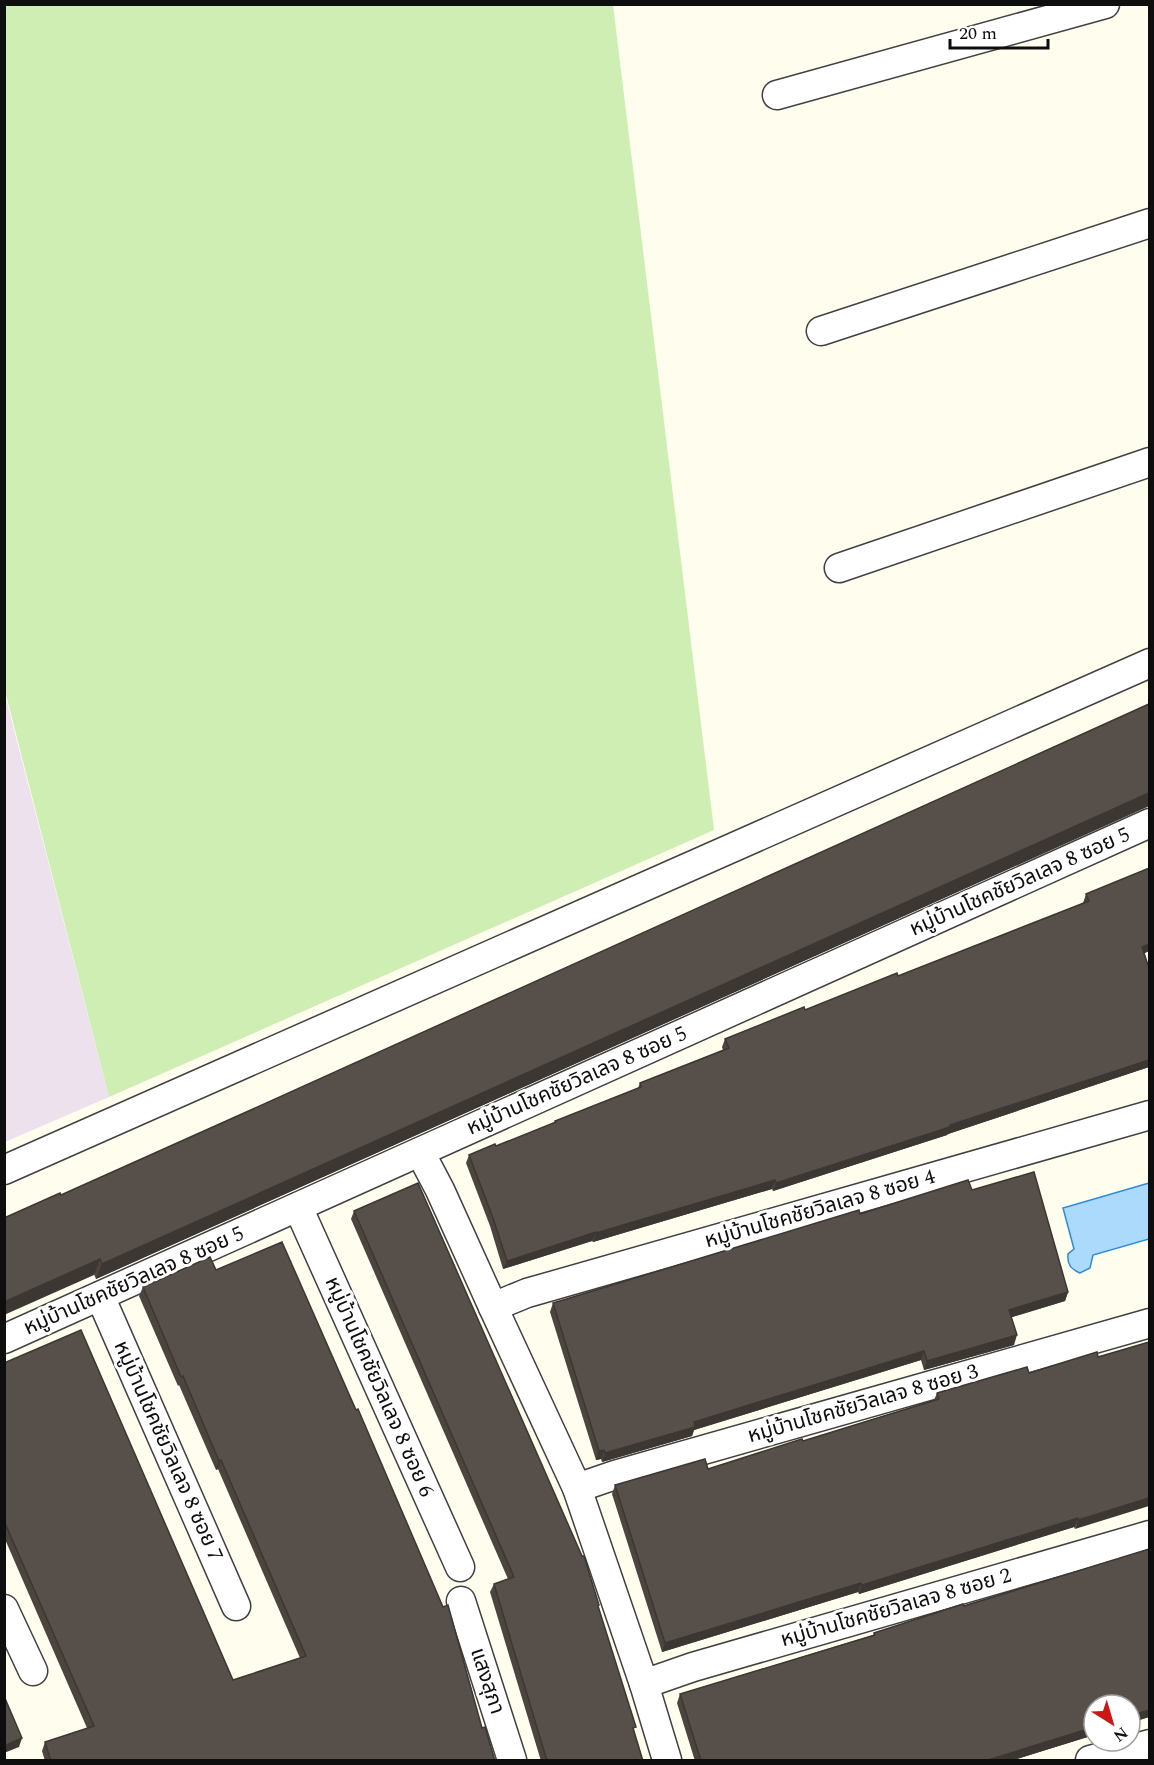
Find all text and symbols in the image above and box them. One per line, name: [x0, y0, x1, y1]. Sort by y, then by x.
scale bar: [950, 12, 1048, 50]
text: 20 m: [959, 20, 997, 47]
street label: หมู่บ้านโชคชัยวิลเลจ 8 ซอย 5: [905, 819, 1135, 945]
street label: หมู่บ้านโชคชัยวิลเลจ 8 ซอย 5: [462, 1018, 692, 1144]
street label: หมู่บ้านโชคชัยวิลเลจ 8 ซอย 4: [701, 1161, 939, 1257]
street label: หมู่บ้านโชคชัยวิลเลจ 8 ซอย 5: [19, 1218, 249, 1344]
street label: หมู่บ้านโชคชัยวิลเลจ 8 ซอย 6: [316, 1272, 442, 1502]
street label: หมู่บ้านโชคชัยวิลเลจ 8 ซอย 7: [105, 1336, 231, 1566]
street label: หมู่บ้านโชคชัยวิลเลจ 8 ซอย 3: [744, 1356, 982, 1452]
street label: หมู่บ้านโชคชัยวิลเลจ 8 ซอย 2: [777, 1560, 1015, 1656]
street label: แสงสุภา: [461, 1644, 513, 1718]
north arrow: [1082, 1693, 1142, 1753]
text: N: [1108, 1721, 1133, 1748]

